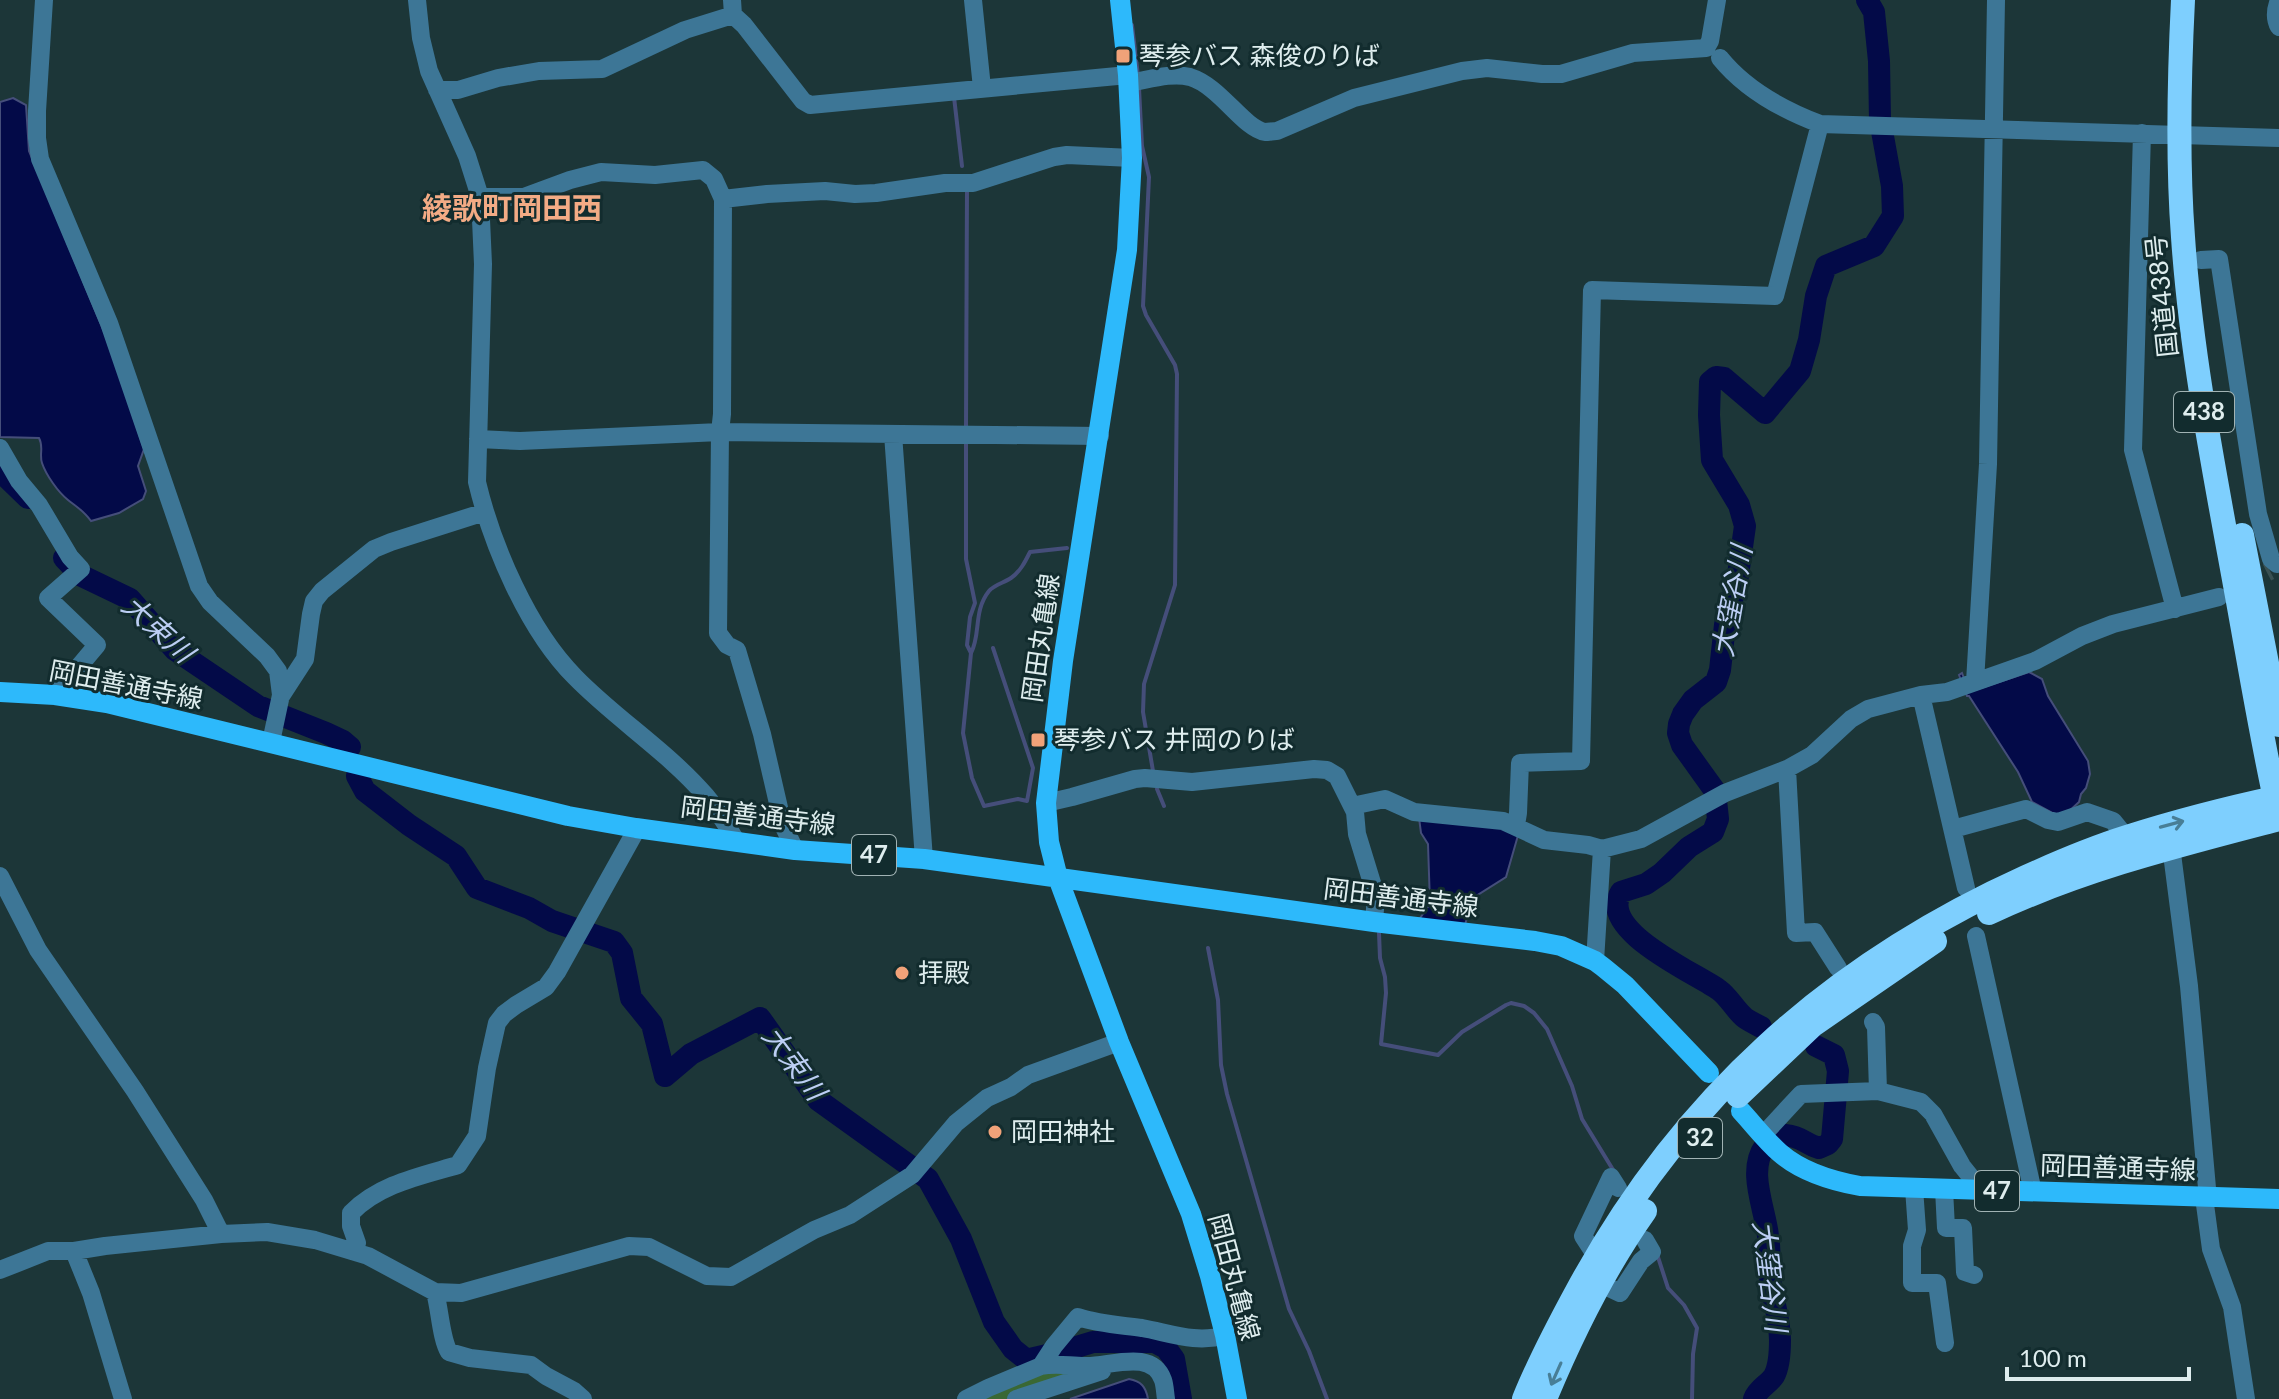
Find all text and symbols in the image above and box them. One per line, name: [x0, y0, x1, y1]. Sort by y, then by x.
place label: 琴参バス 森俊のりば: [1139, 39, 1380, 71]
marker: 琴参バス 森俊のりば: [1114, 47, 1132, 65]
district label: 綾歌町岡田西: [422, 189, 602, 225]
street label: 国道438号: [2139, 233, 2183, 359]
road number: 438: [2174, 392, 2234, 432]
water label: 大窪谷川: [1705, 540, 1758, 659]
street label: 岡田丸亀線: [1015, 571, 1065, 704]
water label: 大束川: [116, 588, 203, 671]
street label: 岡田善通寺線: [47, 653, 206, 715]
place label: 琴参バス 井岡のりば: [1054, 723, 1295, 755]
marker: 琴参バス 井岡のりば: [1029, 731, 1047, 749]
street label: 岡田善通寺線: [679, 790, 837, 840]
one-way arrow: [2159, 815, 2185, 830]
road number: 47: [852, 835, 896, 875]
street label: 岡田善通寺線: [1322, 872, 1480, 922]
place label: 拝殿: [918, 956, 970, 988]
marker: 拝殿: [893, 964, 911, 982]
water label: 大束川: [756, 1019, 835, 1109]
place label: 岡田神社: [1011, 1115, 1115, 1147]
road number: 32: [1678, 1118, 1722, 1158]
marker: 岡田神社: [986, 1123, 1004, 1141]
street label: 岡田善通寺線: [2040, 1148, 2197, 1186]
road number: 47: [1975, 1171, 2019, 1211]
street label: 岡田丸亀線: [1203, 1210, 1267, 1344]
water label: 大窪谷川: [1747, 1218, 1795, 1337]
scale bar: [2007, 1331, 2189, 1381]
text: 100 m: [2019, 1343, 2087, 1372]
one-way arrow: [1548, 1362, 1563, 1386]

